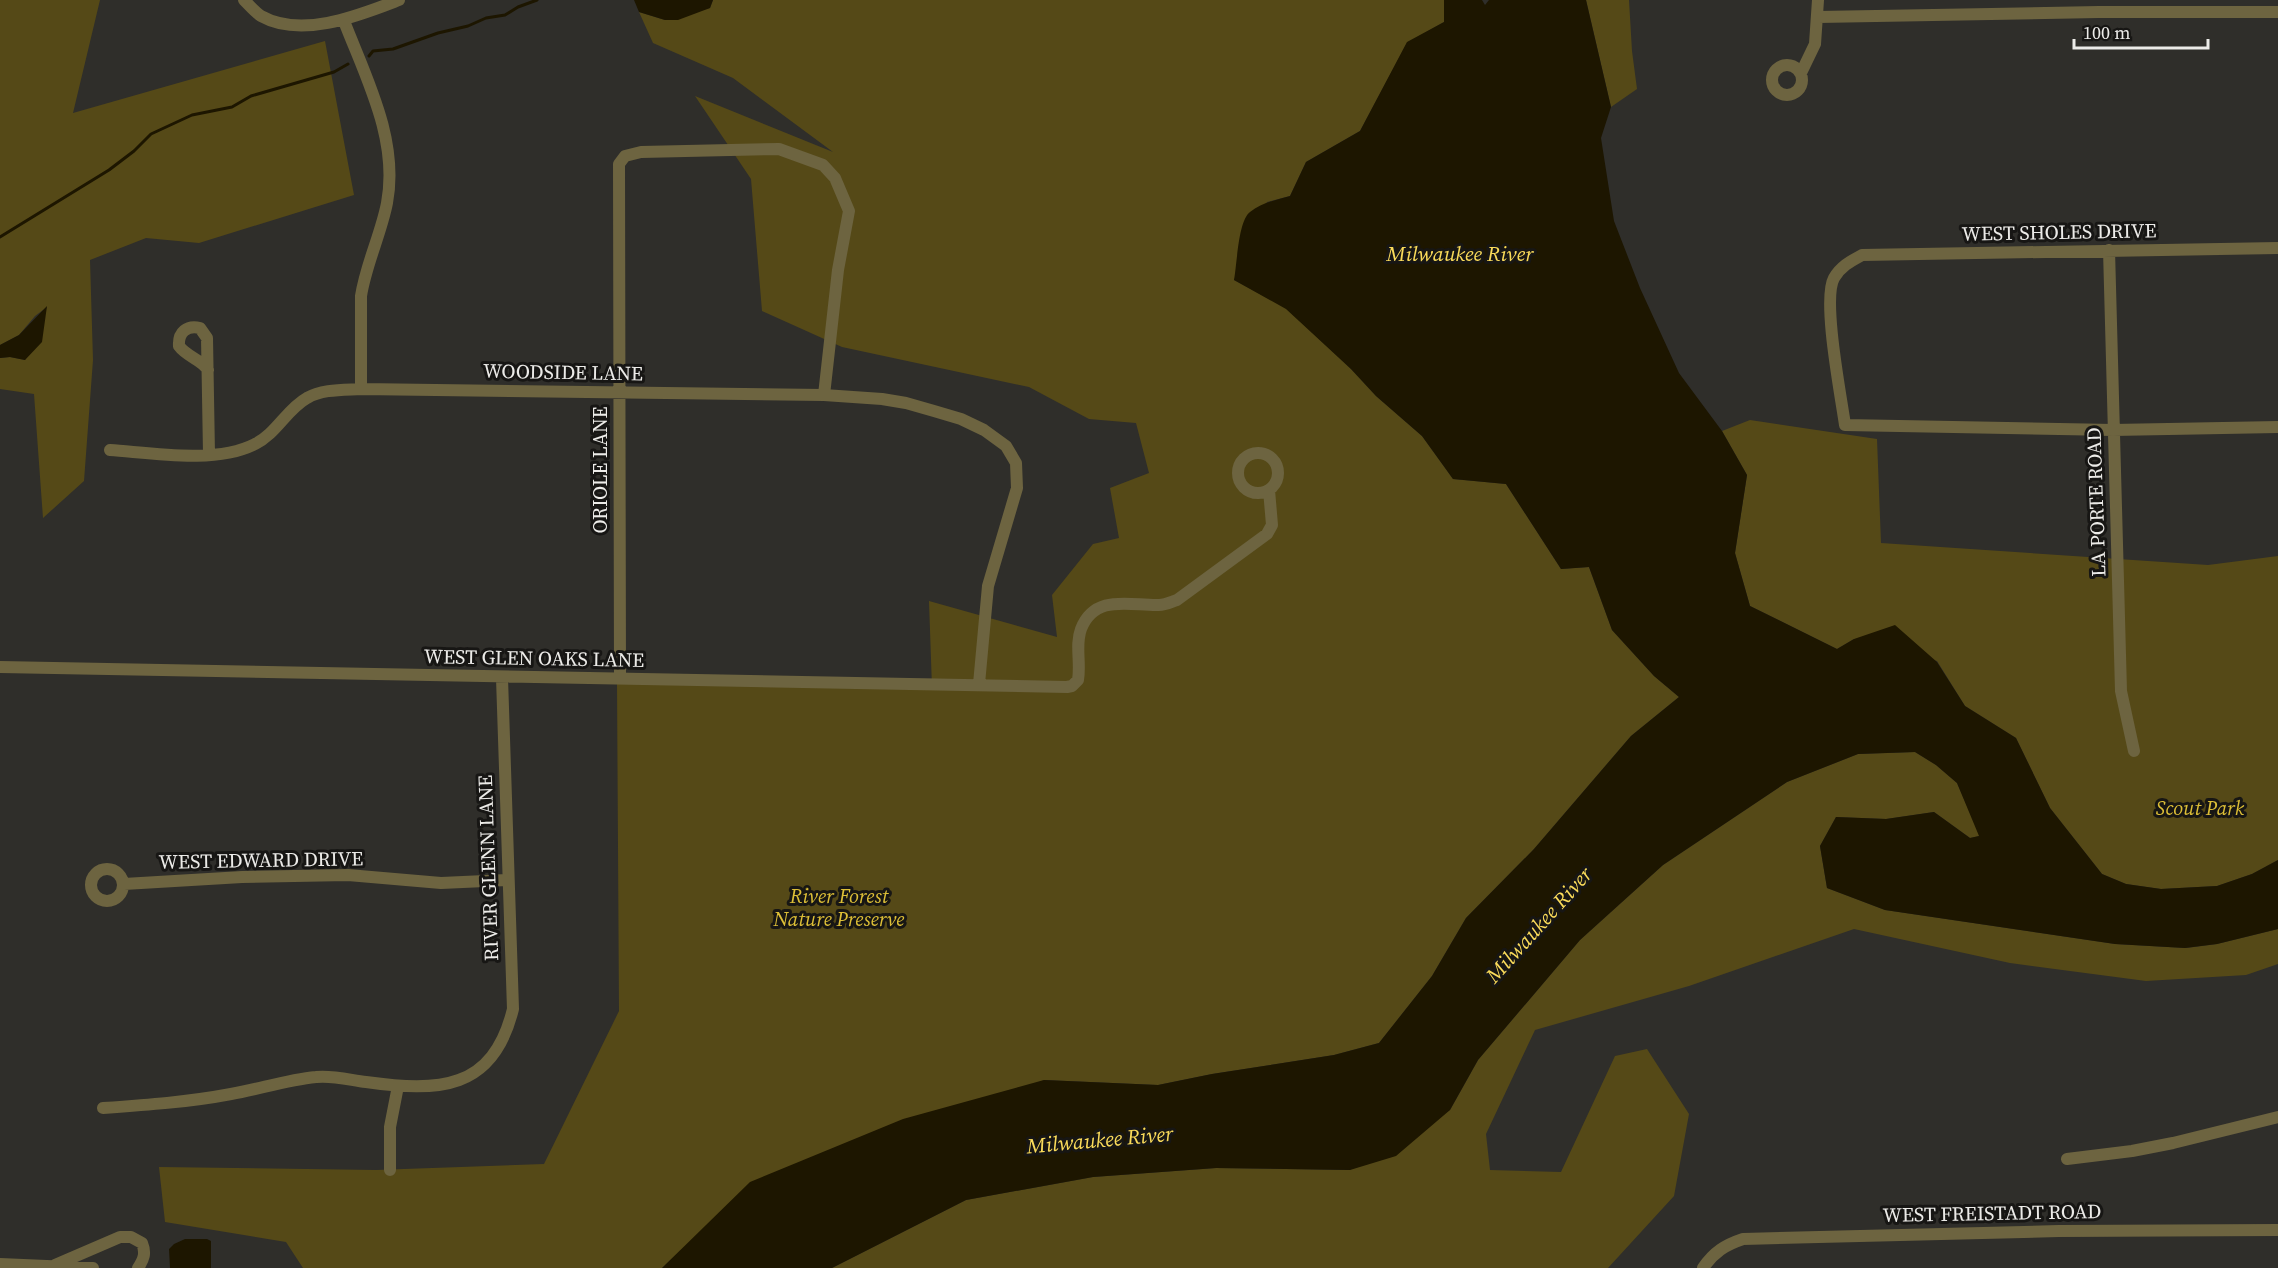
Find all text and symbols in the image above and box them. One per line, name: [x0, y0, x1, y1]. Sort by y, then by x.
scale bar: [2074, 12, 2208, 50]
text: 100 m: [2083, 20, 2130, 45]
street label: WEST SHOLES DRIVE: [1961, 216, 2157, 248]
water label: Milwaukee River: [1385, 239, 1534, 268]
street label: WOODSIDE LANE: [483, 357, 643, 387]
street label: ORIOLE LANE: [586, 406, 614, 534]
street label: LA PORTE ROAD: [2079, 427, 2113, 577]
street label: WEST GLEN OAKS LANE: [424, 642, 644, 674]
street label: RIVER GLENN LANE: [471, 774, 505, 962]
park label: Scout Park: [2156, 794, 2245, 822]
street label: WEST EDWARD DRIVE: [158, 844, 364, 876]
water label: Milwaukee River: [1478, 860, 1599, 990]
park label: River Forest Nature Preserve: [773, 882, 904, 933]
water label: Milwaukee River: [1024, 1119, 1175, 1160]
street label: WEST FREISTADT ROAD: [1882, 1197, 2102, 1229]

